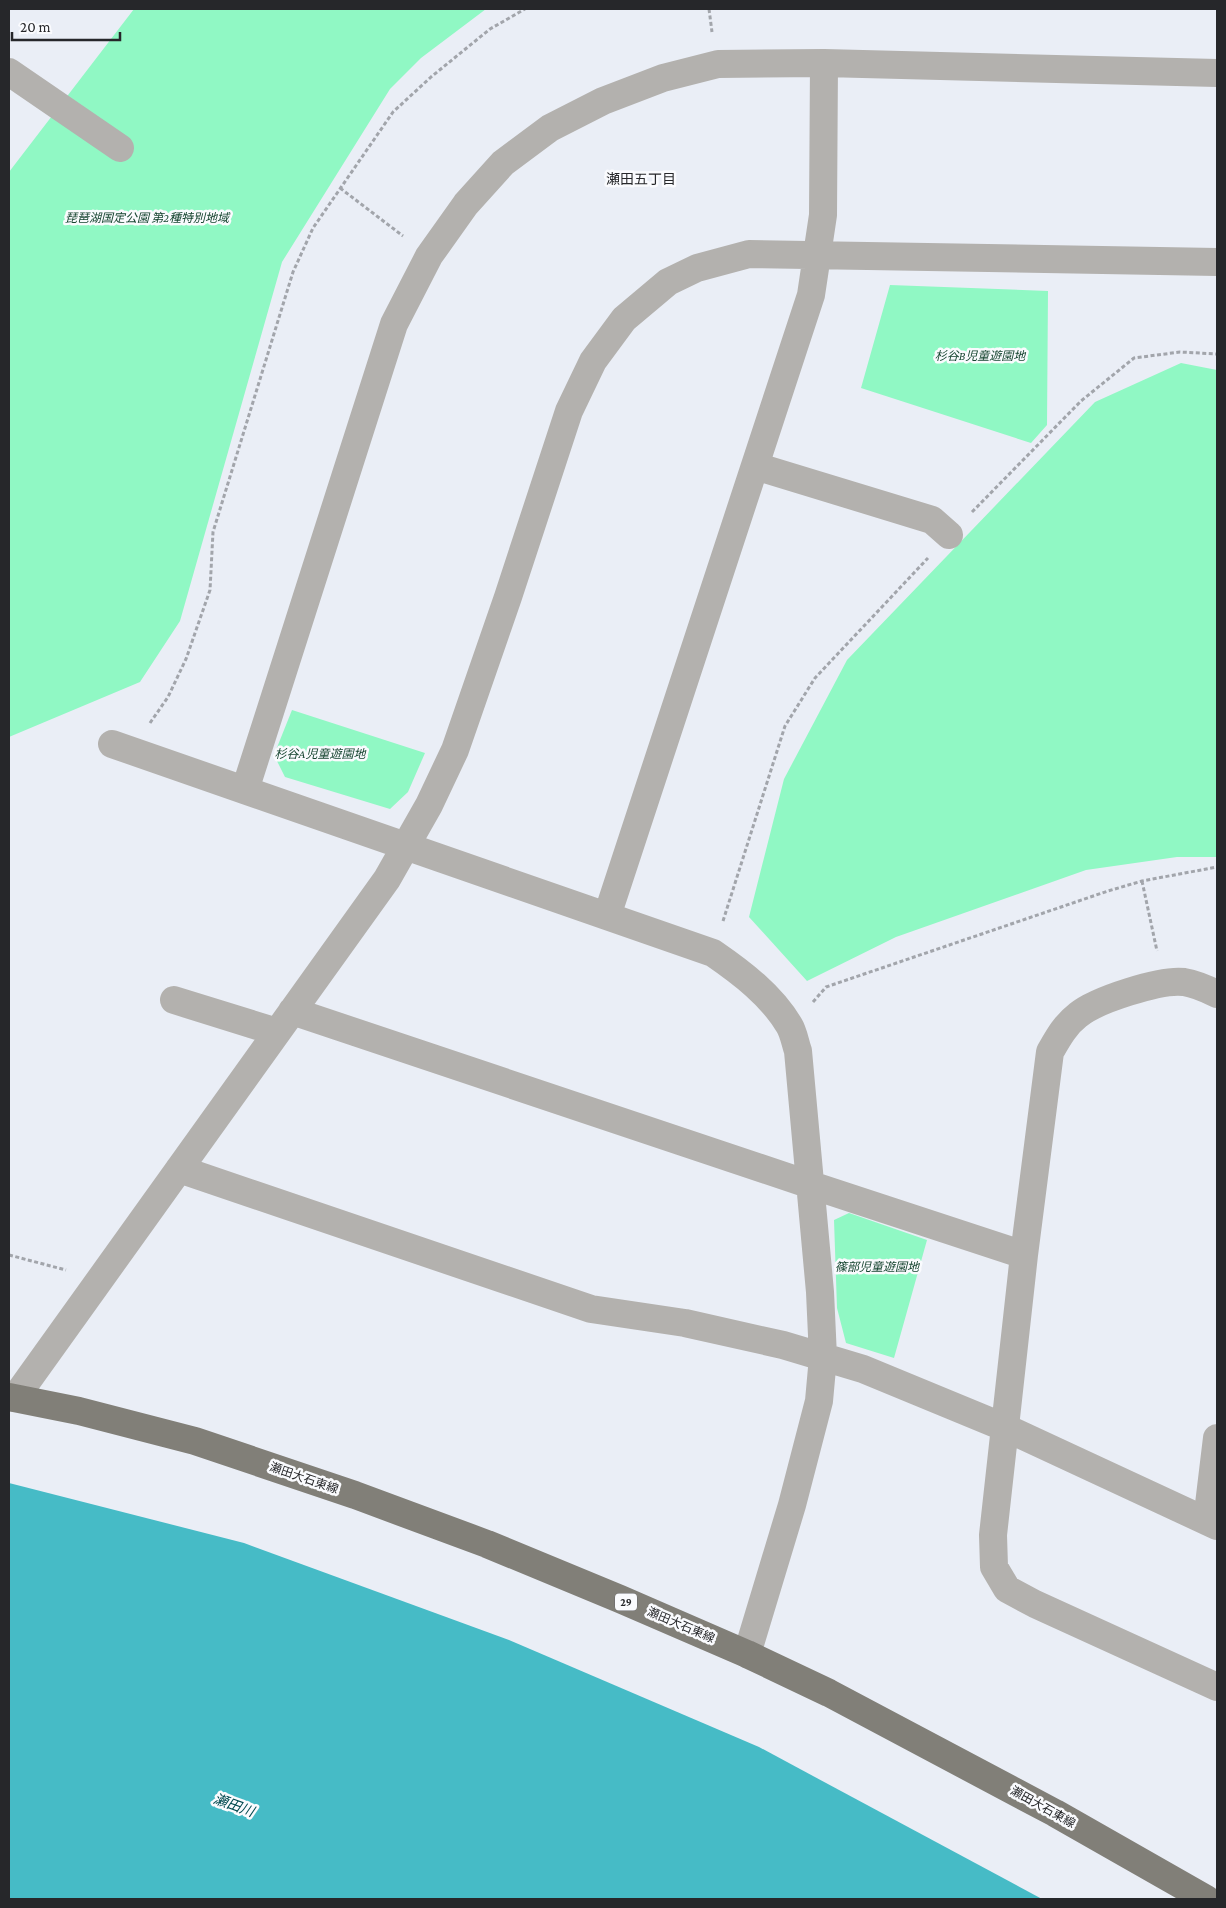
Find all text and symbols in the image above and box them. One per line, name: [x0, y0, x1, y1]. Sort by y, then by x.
scale bar: [12, 10, 120, 42]
text: 20 m: [20, 19, 51, 35]
district label: 瀬田五丁目: [606, 171, 676, 187]
park label: 琵琶湖国定公園 第2種特別地域: [65, 211, 231, 225]
park label: 杉谷B児童遊園地: [935, 349, 1027, 363]
park label: 杉谷A児童遊園地: [275, 747, 367, 761]
park label: 篠部児童遊園地: [835, 1260, 921, 1274]
street label: 瀬田大石東線: [268, 1460, 340, 1496]
road number: 29: [615, 1594, 637, 1610]
street label: 瀬田大石東線: [645, 1604, 717, 1646]
street label: 瀬田大石東線: [1008, 1783, 1078, 1831]
water label: 瀬田川: [212, 1790, 258, 1820]

